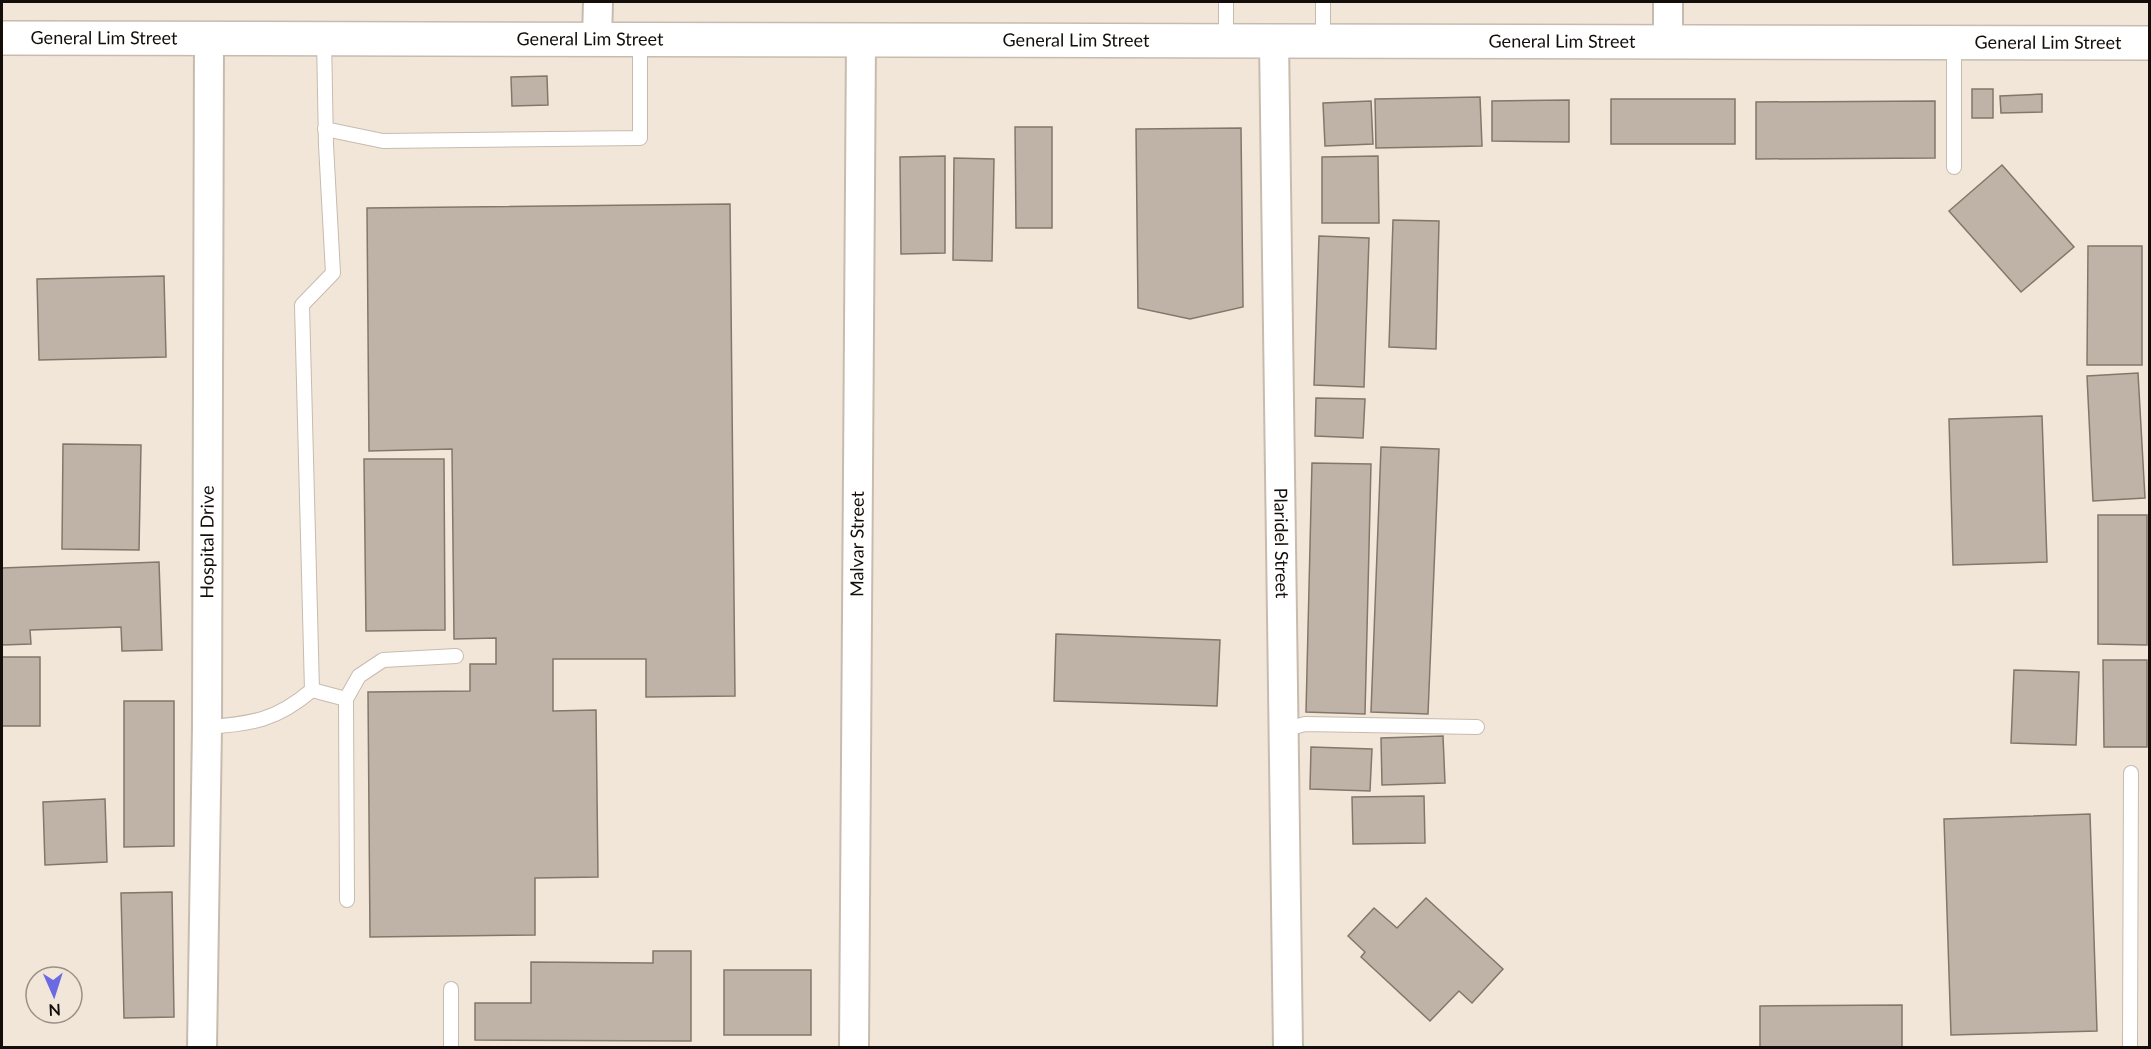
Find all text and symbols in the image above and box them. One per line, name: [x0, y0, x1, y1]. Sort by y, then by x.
street label: General Lim Street: [31, 26, 178, 48]
street label: General Lim Street: [517, 27, 664, 50]
street label: General Lim Street: [1003, 28, 1150, 51]
street label: General Lim Street: [1489, 29, 1636, 52]
street label: General Lim Street: [1975, 31, 2122, 53]
street label: Hospital Drive: [195, 485, 218, 599]
street label: Plaridel Street: [1270, 487, 1294, 599]
street label: Malvar Street: [845, 490, 868, 597]
north arrow: [24, 965, 84, 1025]
text: N: [48, 1001, 61, 1020]

